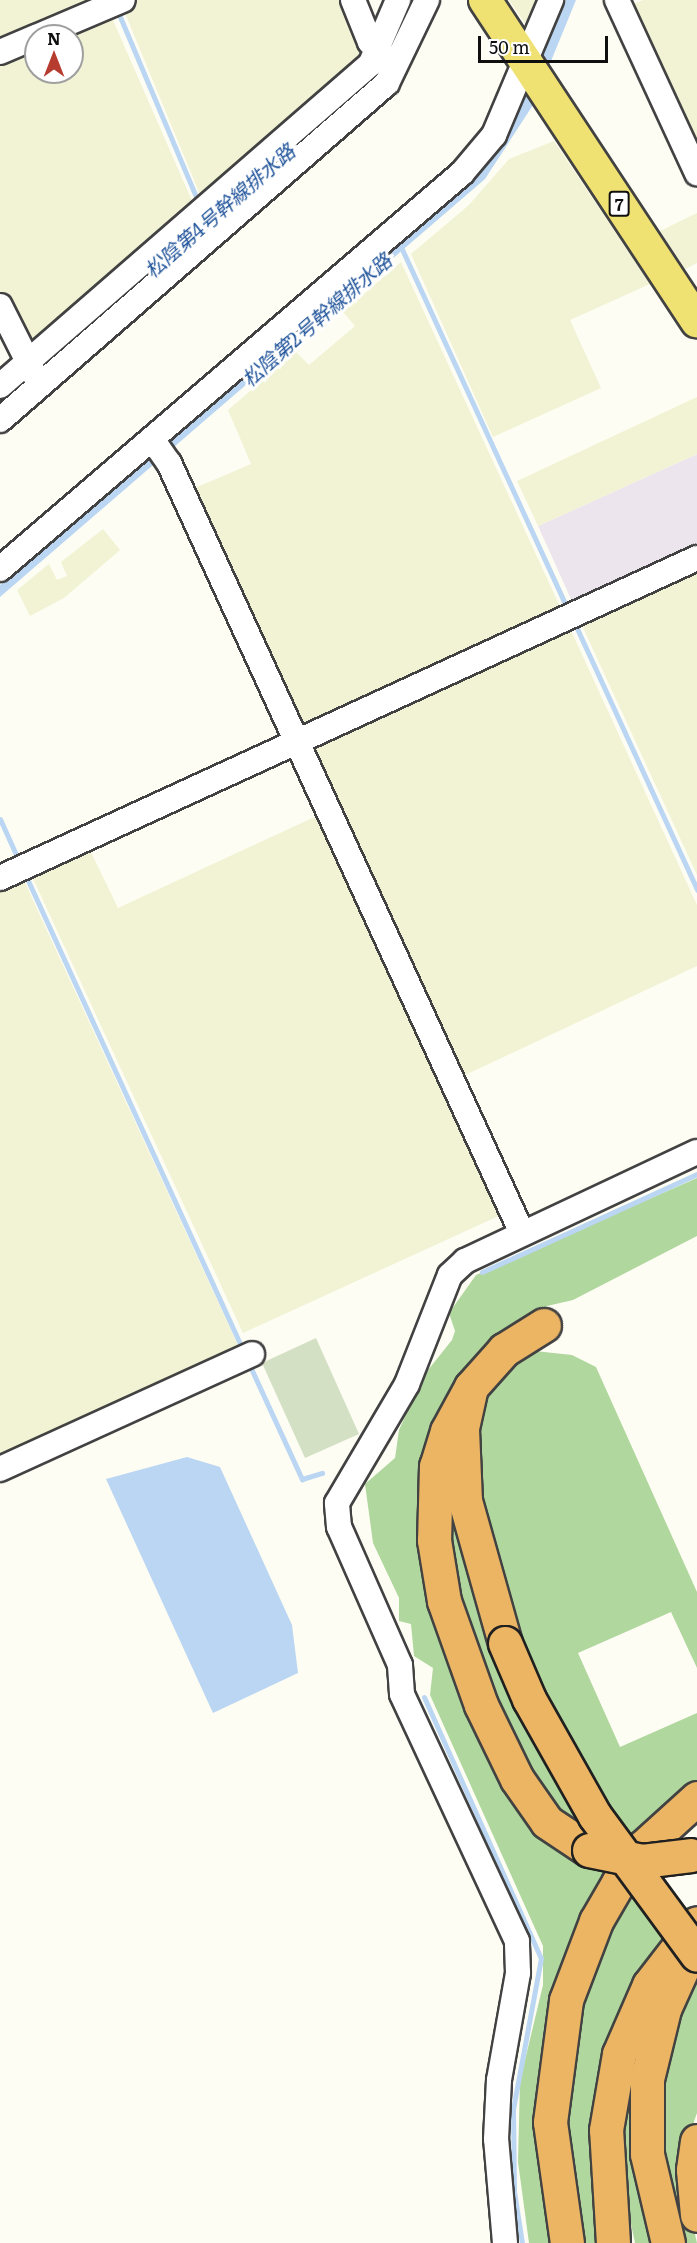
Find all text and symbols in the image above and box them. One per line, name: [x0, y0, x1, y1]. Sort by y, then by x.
north arrow: [24, 24, 84, 84]
scale bar: [481, 24, 612, 62]
text: N: [47, 26, 61, 50]
text: 50 m: [489, 33, 530, 60]
water label: 松陰第4号幹線排水路: [139, 138, 299, 282]
road number: 7: [608, 191, 630, 217]
water label: 松陰第2号幹線排水路: [236, 248, 396, 390]

